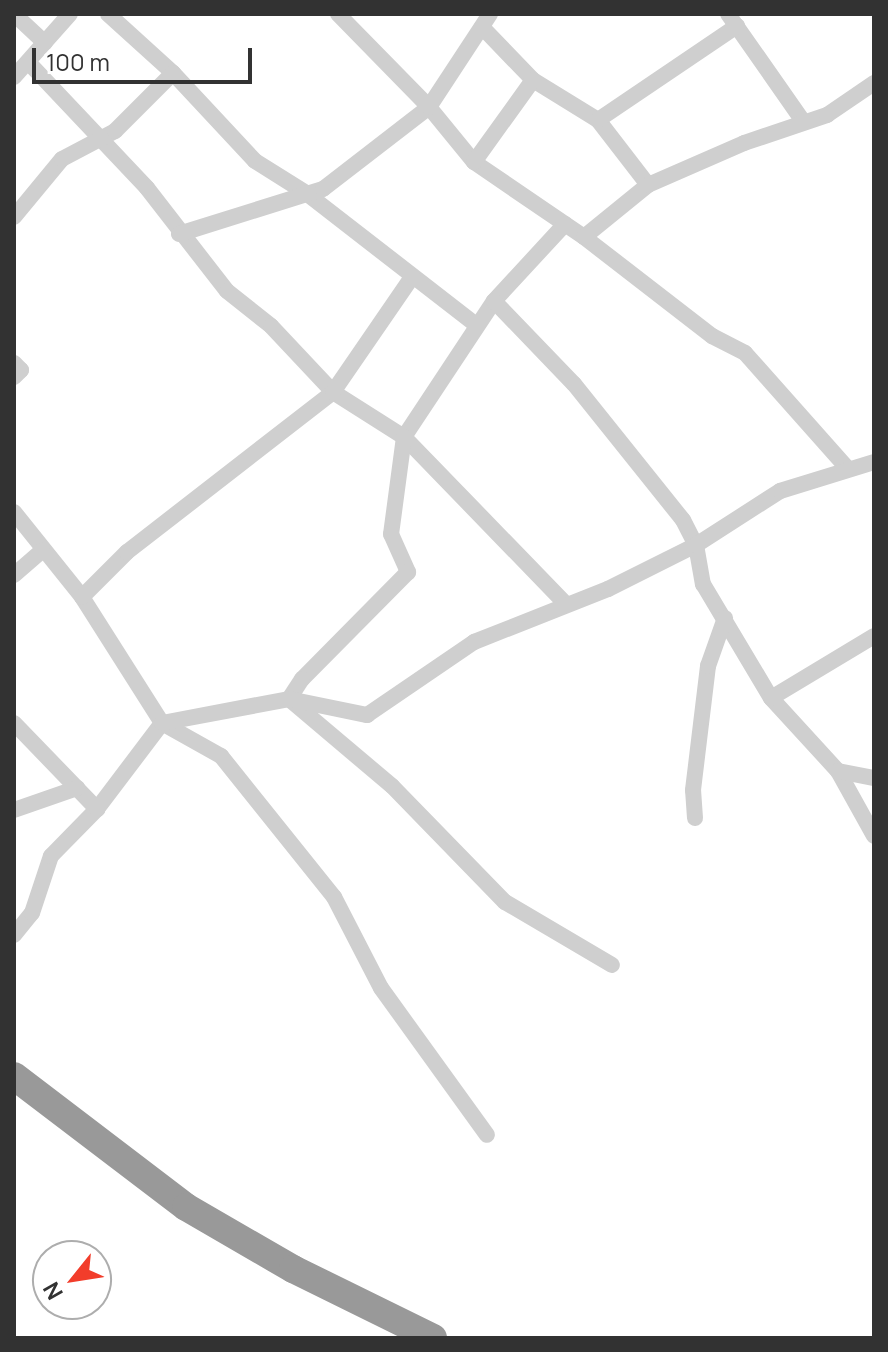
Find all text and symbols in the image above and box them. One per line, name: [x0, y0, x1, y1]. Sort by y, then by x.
scale bar: [36, 32, 256, 82]
text: 100 m: [46, 45, 110, 78]
north arrow: [32, 1240, 112, 1320]
text: N: [36, 1277, 70, 1305]

